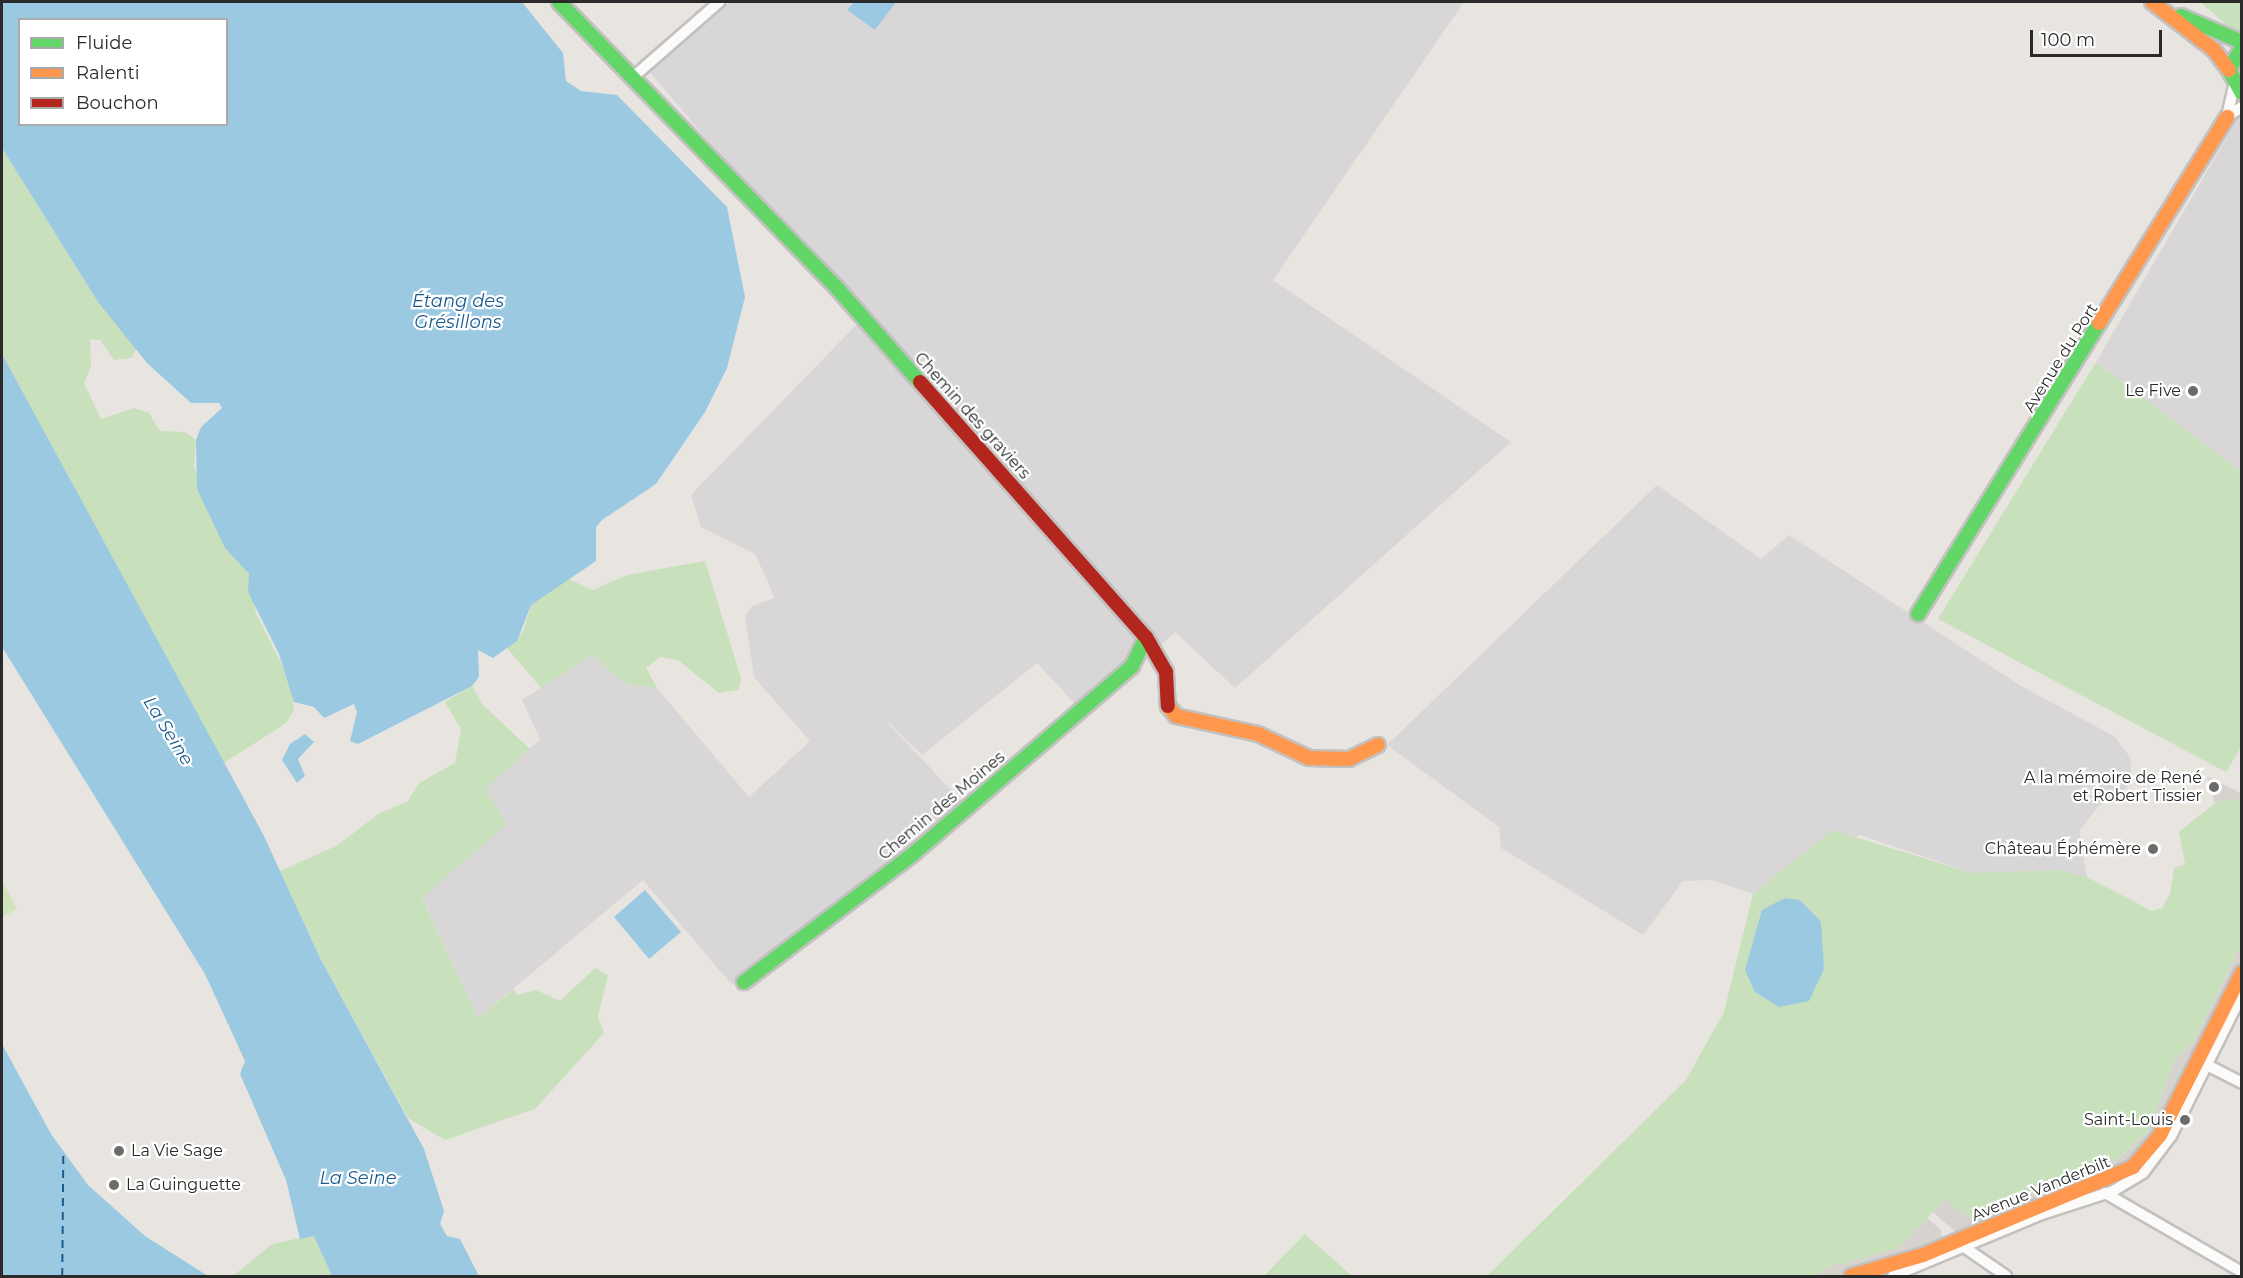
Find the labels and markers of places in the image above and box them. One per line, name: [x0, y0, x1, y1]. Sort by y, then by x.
place label: Le Five: [2125, 381, 2181, 401]
marker: Le Five: [2186, 384, 2200, 398]
place label: A la mémoire de René et Robert Tissier: [2024, 768, 2202, 806]
marker: A la mémoire de René et Robert Tissier: [2207, 780, 2221, 794]
place label: Château Éphémère: [1985, 839, 2141, 859]
marker: Château Éphémère: [2146, 842, 2160, 856]
place label: Saint-Louis: [2084, 1110, 2173, 1130]
marker: Saint-Louis: [2178, 1113, 2192, 1127]
place label: La Vie Sage: [131, 1141, 223, 1161]
marker: La Vie Sage: [112, 1144, 126, 1158]
place label: La Guinguette: [126, 1175, 241, 1195]
marker: La Guinguette: [107, 1178, 121, 1192]

